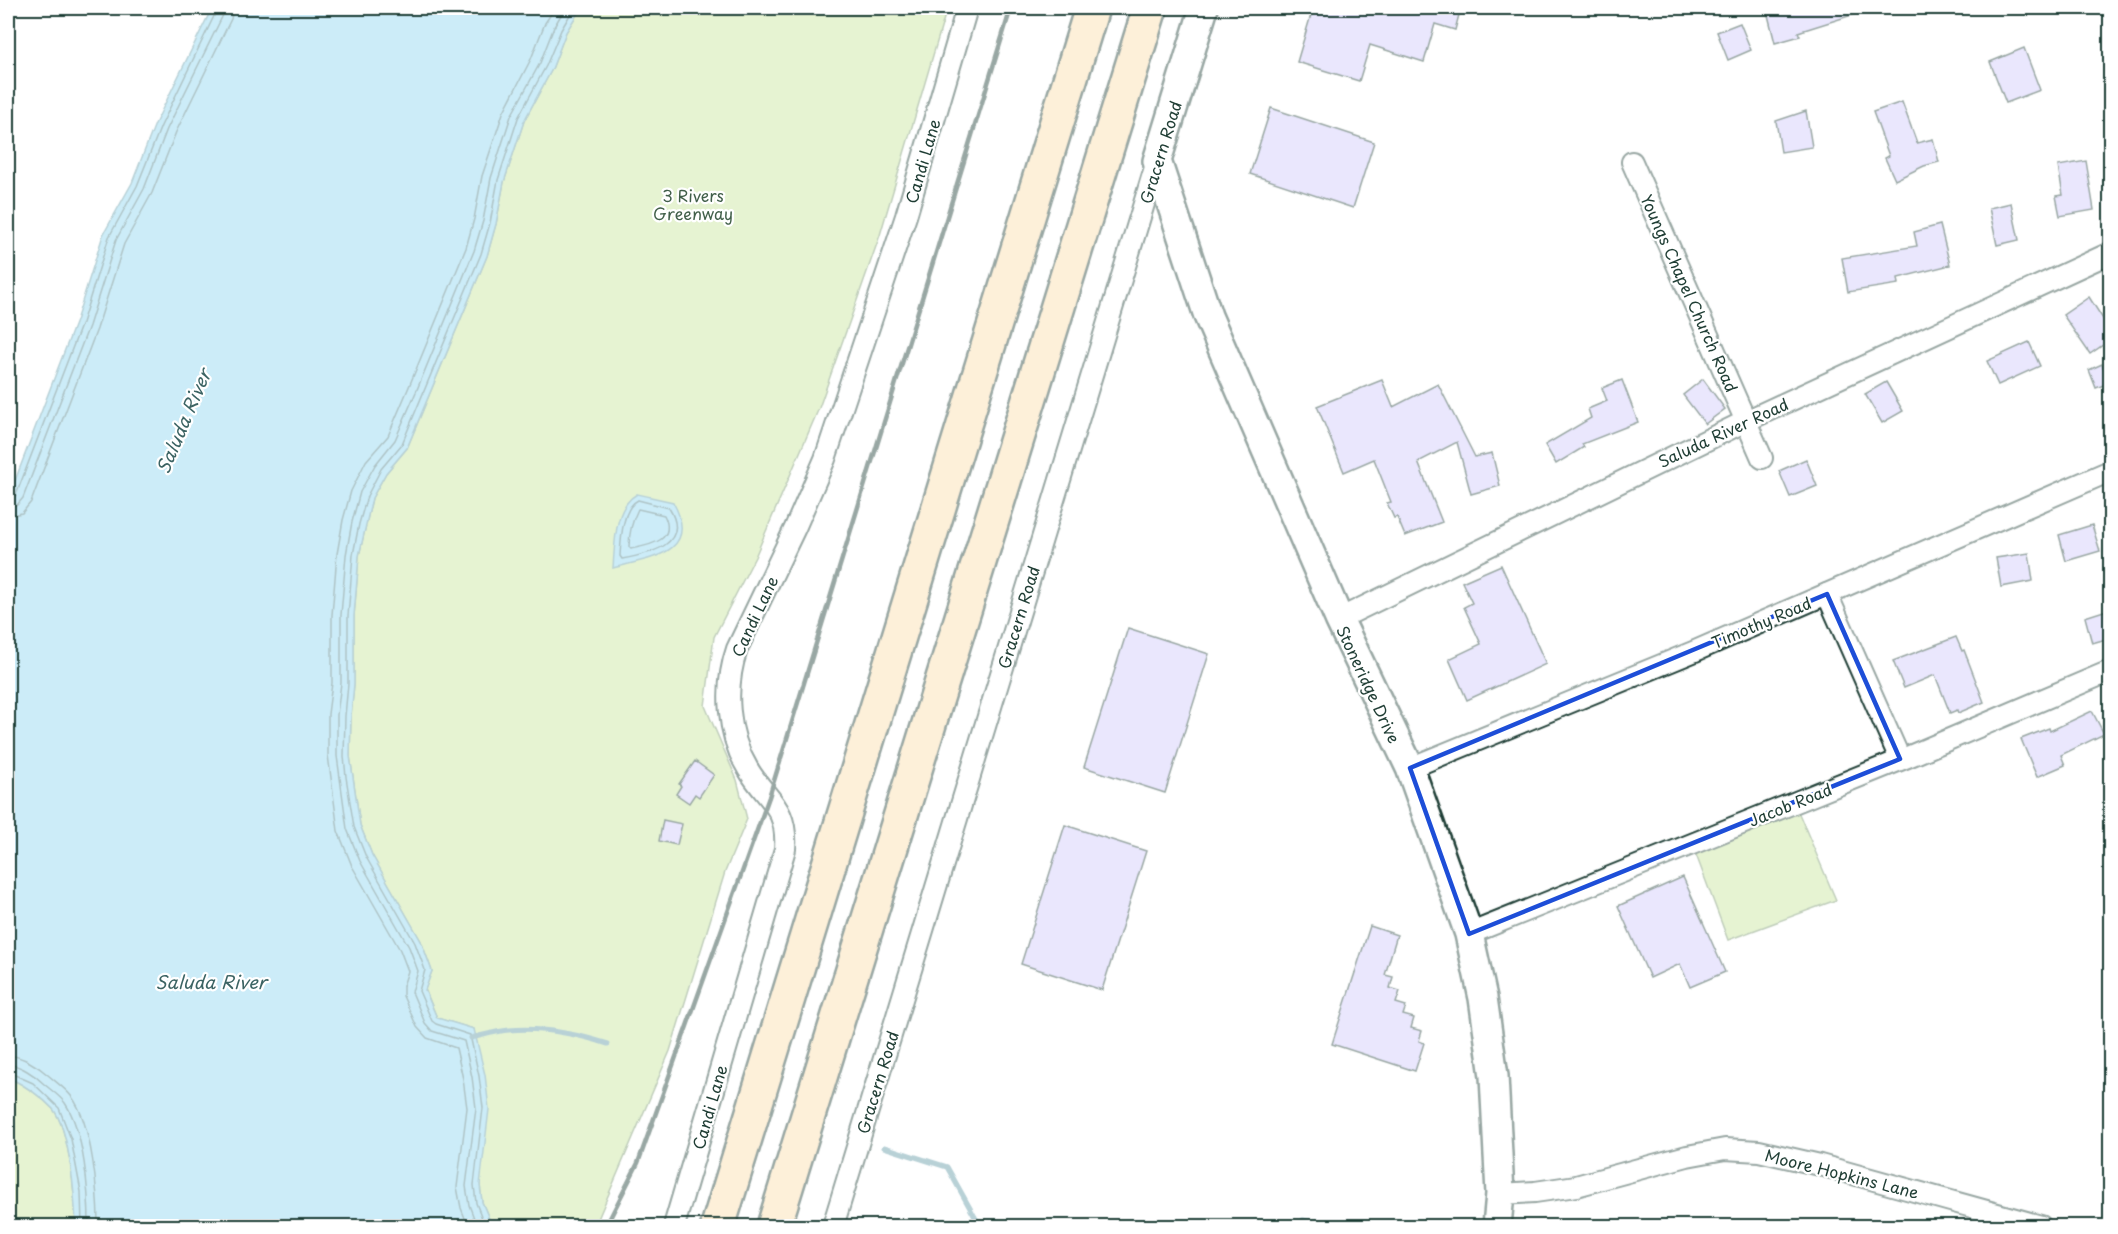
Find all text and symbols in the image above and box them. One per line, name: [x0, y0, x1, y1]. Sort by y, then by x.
street label: Gracern Road: [1133, 98, 1187, 206]
street label: Candi Lane: [898, 116, 946, 206]
park label: 3 Rivers Greenway: [653, 183, 733, 225]
street label: Youngs Chapel Church Road: [1635, 190, 1745, 396]
water label: Saluda River: [149, 362, 218, 477]
street label: Saluda River Road: [1654, 391, 1792, 473]
street label: Gracern Road: [991, 563, 1045, 671]
street label: Candi Lane: [725, 571, 783, 661]
street label: Timothy Road: [1707, 590, 1815, 654]
street label: Stoneridge Drive: [1331, 621, 1407, 747]
street label: Jacob Road: [1745, 776, 1835, 832]
water label: Saluda River: [155, 968, 270, 995]
street label: Gracern Road: [850, 1028, 904, 1136]
street label: Candi Lane: [685, 1062, 733, 1152]
street label: Moore Hopkins Lane: [1763, 1142, 1921, 1204]

